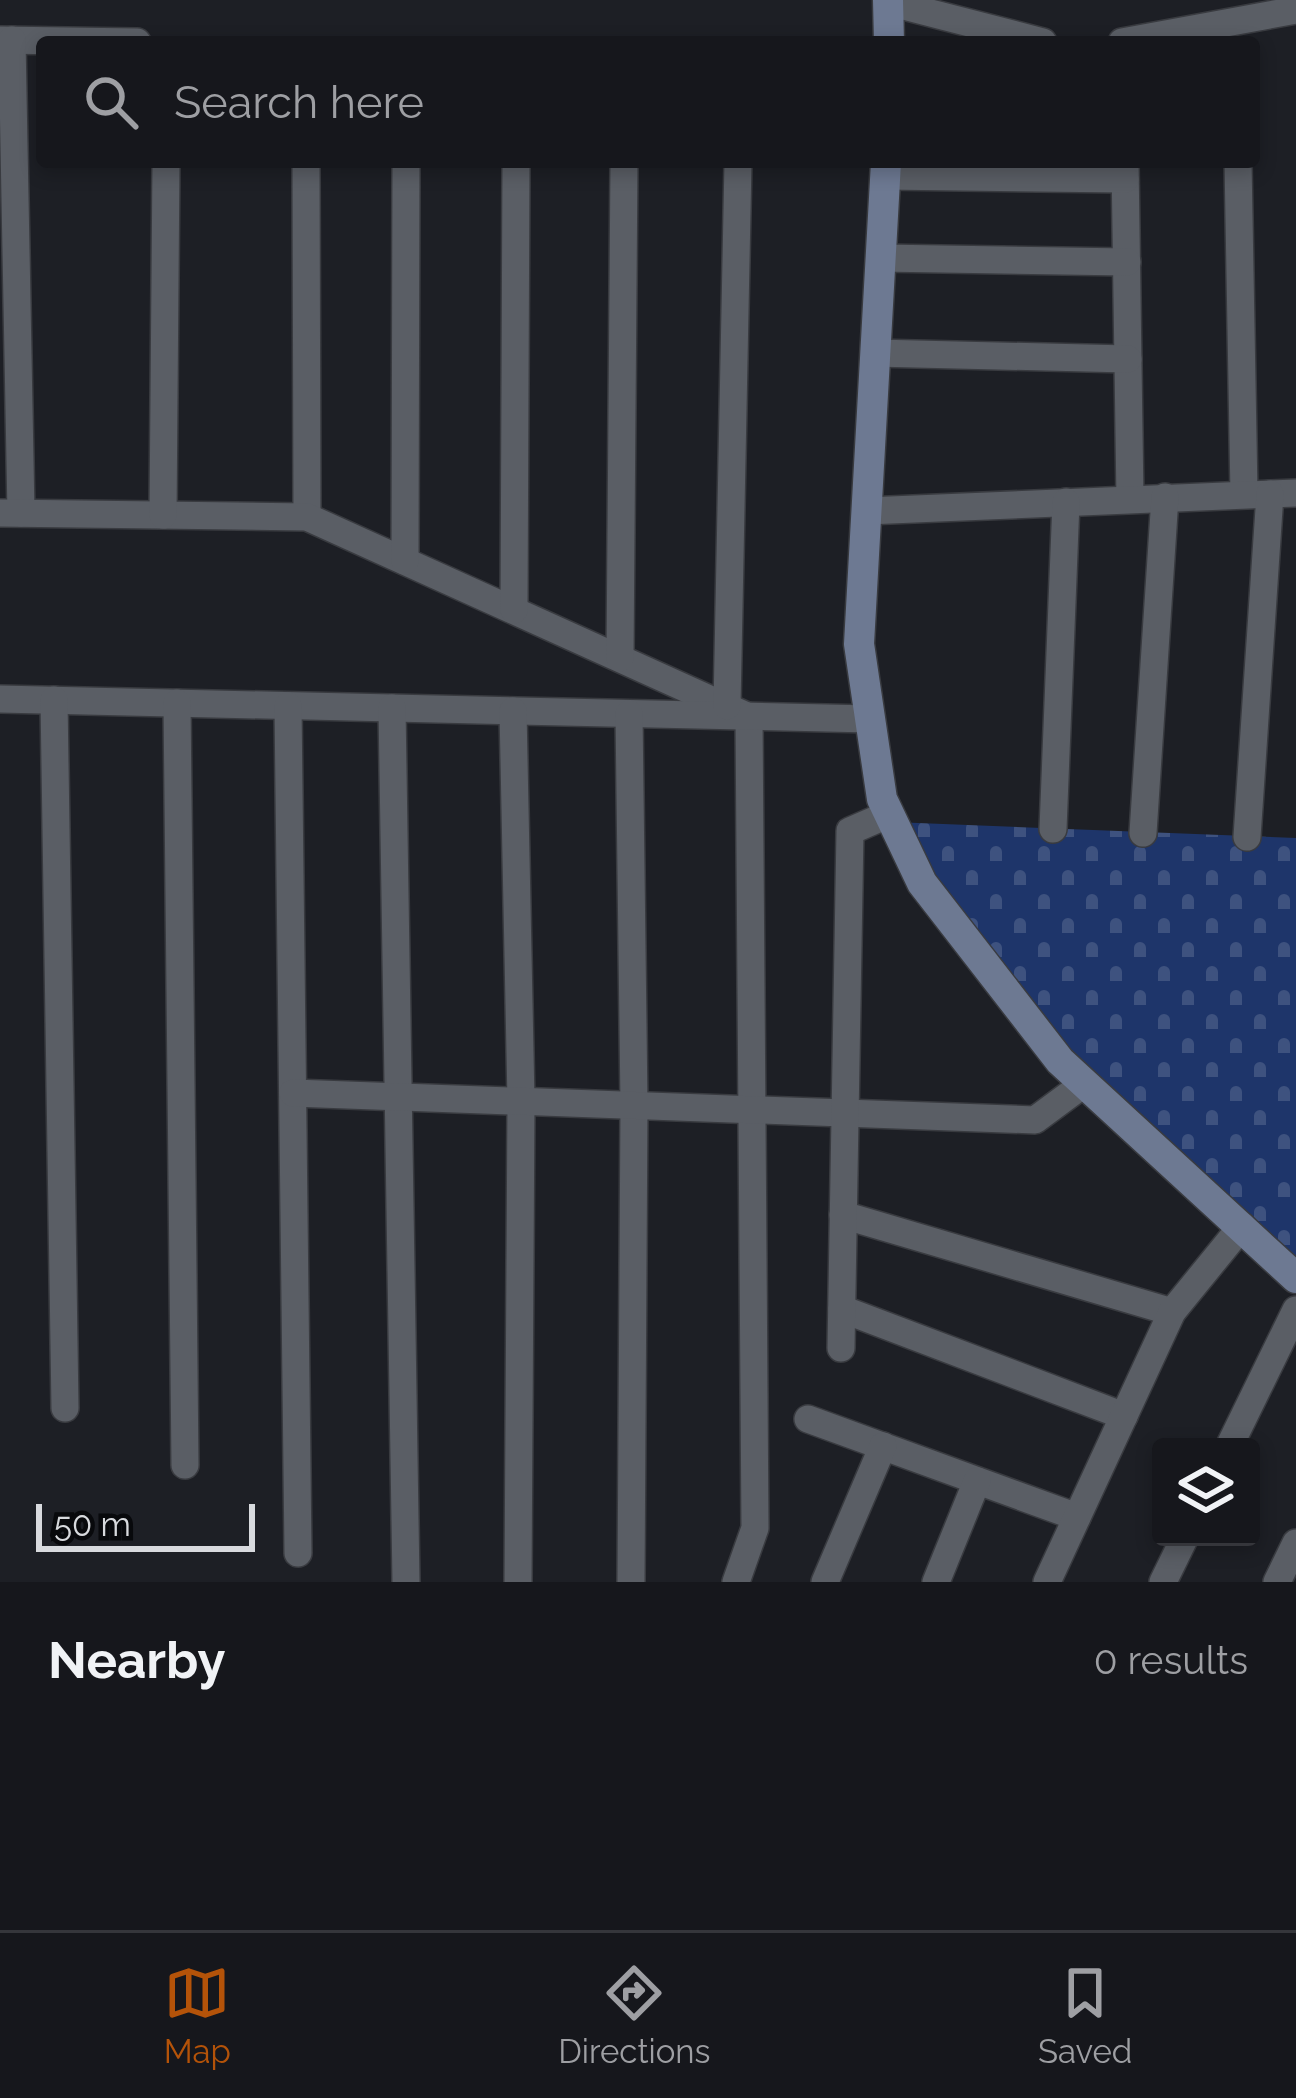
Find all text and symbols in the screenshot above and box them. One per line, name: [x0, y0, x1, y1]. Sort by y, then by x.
search box: [36, 36, 1260, 168]
icon: search: [78, 69, 144, 135]
text: Search here: [174, 76, 424, 129]
map controls: [1152, 1438, 1260, 1546]
button: layers: [1152, 1438, 1260, 1546]
scale bar: [36, 1498, 255, 1551]
text: 50 m: [54, 1505, 131, 1544]
text: Nearby: [48, 1630, 225, 1690]
text: 0 results: [1094, 1637, 1248, 1683]
tab: Map: [164, 1960, 231, 2071]
tab: Directions: [558, 1960, 711, 2071]
tab: Saved: [1038, 1960, 1132, 2071]

